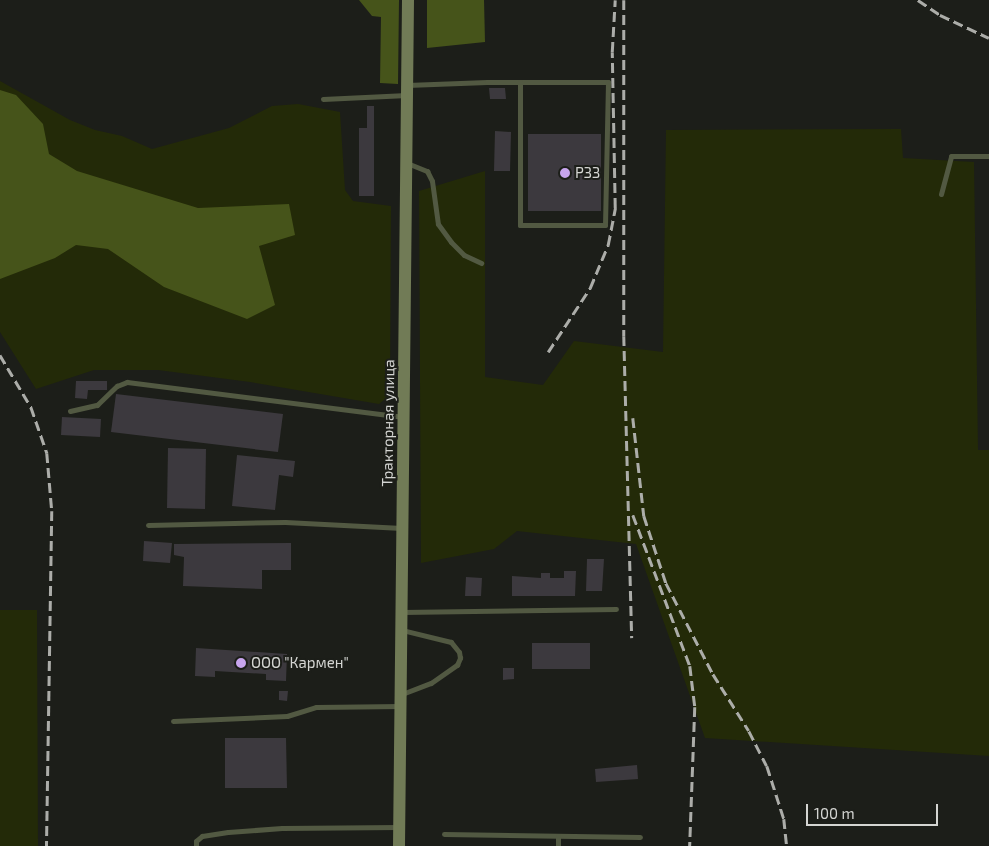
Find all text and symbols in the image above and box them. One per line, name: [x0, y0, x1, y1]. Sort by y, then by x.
place label: РЗЗ: [575, 164, 600, 182]
marker: РЗЗ: [559, 167, 571, 179]
street label: Тракторная улица: [378, 359, 398, 487]
place label: ООО "Кармен": [251, 654, 349, 672]
marker: ООО "Кармен": [235, 657, 247, 669]
scale bar: [809, 794, 942, 826]
text: 100 m: [814, 804, 855, 822]

